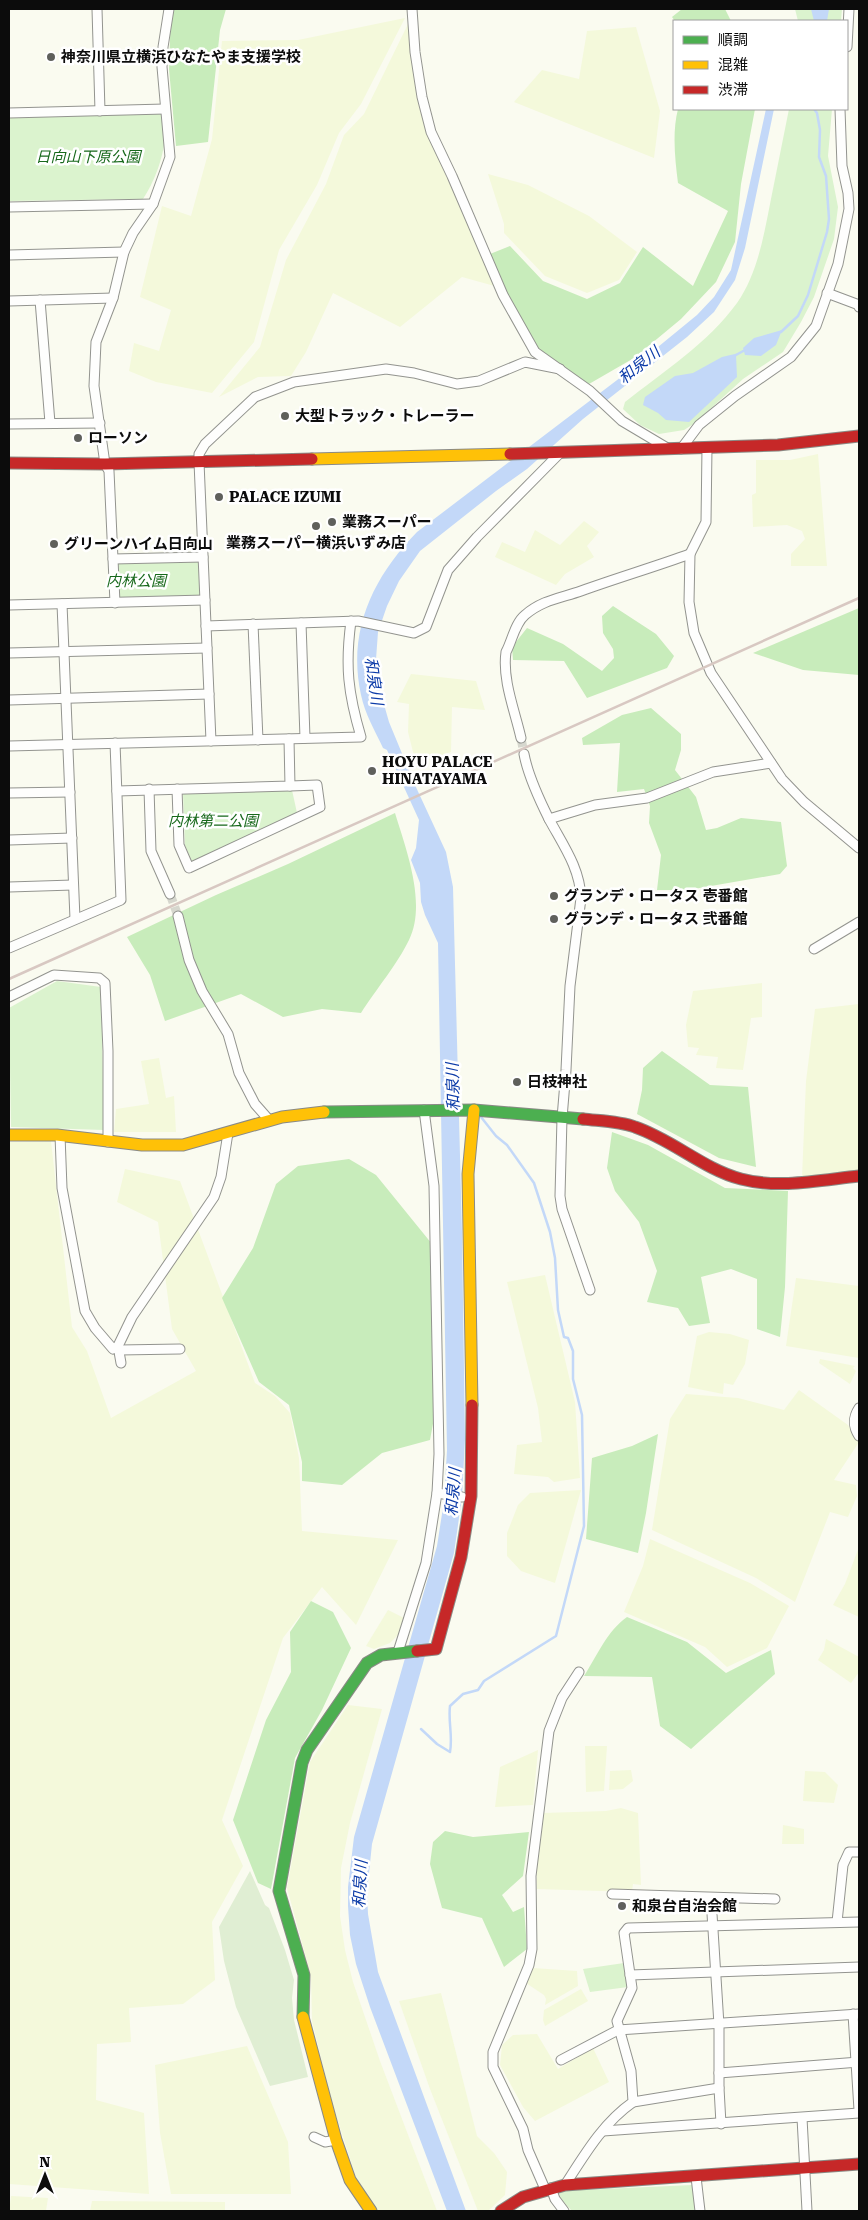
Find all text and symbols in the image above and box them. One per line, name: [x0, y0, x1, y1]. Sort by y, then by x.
legend: [673, 20, 848, 110]
text: 順調: [718, 31, 748, 49]
place label: 神奈川県立横浜ひなたやま支援学校: [60, 48, 301, 66]
marker: 神奈川県立横浜ひなたやま支援学校: [45, 51, 57, 63]
text: 混雑: [718, 56, 748, 74]
text: 渋滞: [718, 81, 748, 99]
park label: 日向山下原公園: [35, 148, 142, 166]
water label: 和泉川: [614, 341, 665, 387]
place label: 大型トラック・トレーラー: [295, 407, 475, 425]
marker: 大型トラック・トレーラー: [279, 410, 291, 422]
place label: ローソン: [88, 429, 148, 447]
marker: ローソン: [72, 432, 84, 444]
place label: PALACE IZUMI: [229, 488, 341, 506]
marker: PALACE IZUMI: [213, 491, 225, 503]
place label: 業務スーパー: [342, 513, 432, 531]
marker: 業務スーパー: [326, 516, 338, 528]
marker: 業務スーパー横浜いずみ店: [310, 520, 322, 532]
place label: 業務スーパー横浜いずみ店: [226, 534, 406, 552]
place label: グリーンハイム日向山: [64, 535, 213, 553]
marker: グリーンハイム日向山: [48, 538, 60, 550]
park label: 内林公園: [106, 572, 168, 590]
water label: 和泉川: [361, 656, 387, 708]
place label: HOYU PALACE HINATAYAMA: [382, 753, 493, 788]
marker: HOYU PALACE HINATAYAMA: [366, 765, 378, 777]
park label: 内林第二公園: [168, 812, 260, 830]
place label: グランデ・ロータス 壱番館: [564, 887, 748, 905]
marker: グランデ・ロータス 壱番館: [548, 890, 560, 902]
place label: グランデ・ロータス 弐番館: [564, 910, 748, 928]
marker: グランデ・ロータス 弐番館: [548, 913, 560, 925]
water label: 和泉川: [443, 1061, 463, 1111]
place label: 日枝神社: [527, 1073, 587, 1091]
marker: 日枝神社: [511, 1076, 523, 1088]
water label: 和泉川: [441, 1465, 465, 1517]
water label: 和泉川: [349, 1858, 371, 1908]
place label: 和泉台自治会館: [632, 1897, 737, 1915]
marker: 和泉台自治会館: [616, 1900, 628, 1912]
north arrow: [20, 2150, 70, 2200]
text: N: [40, 2154, 51, 2170]

